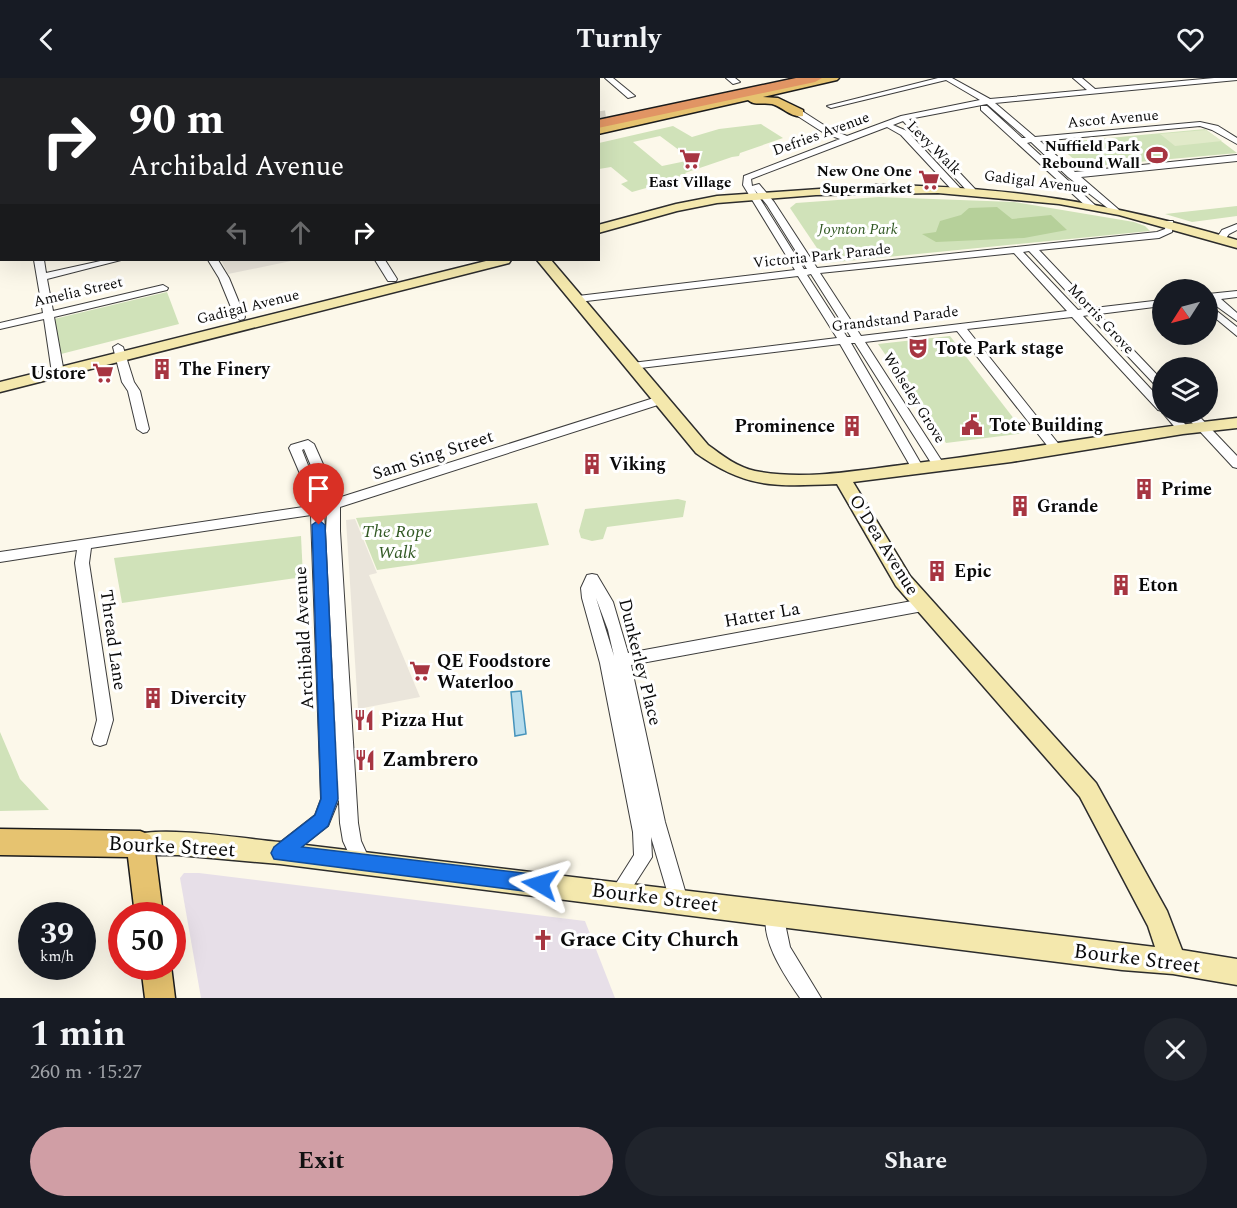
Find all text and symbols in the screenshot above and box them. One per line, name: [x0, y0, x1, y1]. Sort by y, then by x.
text: Turnly: [576, 18, 661, 60]
icon: back: [30, 23, 63, 56]
icon: heart: [1174, 23, 1207, 56]
text: 90 m: [129, 89, 224, 152]
icon: right: [30, 102, 108, 180]
street label: Ascot Avenue: [1066, 104, 1160, 134]
street label: Defries Avenue: [769, 106, 873, 162]
street label: Levy Walk: [901, 115, 967, 181]
place label: Nuffield Park Rebound Wall: [1041, 135, 1140, 175]
sports icon: Nuffield Park Rebound Wall: [1145, 143, 1169, 167]
text: Archibald Avenue: [129, 146, 344, 188]
supermarket icon: East Village: [678, 147, 702, 171]
place label: New One One Supermarket: [817, 160, 912, 200]
street label: Gadigal Avenue: [983, 164, 1089, 200]
supermarket icon: New One One Supermarket: [917, 168, 941, 192]
place label: East Village: [648, 171, 732, 194]
icon: left: [221, 216, 254, 249]
icon: ahead: [284, 216, 317, 249]
icon: right: [347, 216, 380, 249]
park label: Joynton Park: [817, 218, 898, 241]
street label: Victoria Park Parade: [752, 237, 892, 275]
street label: Amelia Street: [31, 271, 125, 313]
street label: Morris Grove: [1062, 278, 1140, 360]
north arrow: [1152, 279, 1218, 345]
map controls: [1152, 279, 1218, 423]
street label: Gadigal Avenue: [194, 283, 302, 331]
street label: Grandstand Parade: [830, 300, 960, 338]
place label: Tote Park stage: [935, 335, 1064, 362]
theatre icon: Tote Park stage: [906, 336, 930, 360]
street label: Wolseley Grove: [877, 348, 951, 448]
place label: The Finery: [179, 356, 271, 383]
building icon: The Finery: [150, 357, 174, 381]
button: layers: [1152, 357, 1218, 423]
place label: Ustore: [30, 360, 86, 387]
supermarket icon: Ustore: [91, 361, 115, 385]
place label: Tote Building: [989, 412, 1103, 439]
place label: Prominence: [734, 413, 835, 440]
public building icon: Tote Building: [960, 413, 984, 437]
building icon: Prominence: [840, 414, 864, 438]
street label: Sam Sing Street: [369, 423, 497, 487]
place label: Viking: [609, 451, 666, 478]
building icon: Viking: [580, 452, 604, 476]
pin: [293, 463, 344, 525]
icon: arrive: [302, 472, 335, 505]
place label: Prime: [1161, 476, 1212, 503]
building icon: Prime: [1132, 477, 1156, 501]
street label: O'Dea Avenue: [842, 489, 926, 601]
place label: Grande: [1037, 493, 1098, 520]
building icon: Grande: [1008, 494, 1032, 518]
park label: The Rope Walk: [362, 518, 432, 566]
place label: Epic: [954, 558, 992, 585]
building icon: Epic: [925, 559, 949, 583]
street label: Archibald Avenue: [287, 566, 321, 710]
place label: Eton: [1138, 572, 1178, 599]
building icon: Eton: [1109, 573, 1133, 597]
street label: Thread Lane: [93, 588, 133, 692]
street label: Hatter La: [722, 595, 802, 635]
street label: Dunkerley Place: [611, 596, 669, 728]
place label: QE Foodstore Waterloo: [437, 648, 551, 696]
supermarket icon: QE Foodstore Waterloo: [408, 659, 432, 683]
place label: Divercity: [170, 685, 247, 712]
building icon: Divercity: [141, 686, 165, 710]
place label: Pizza Hut: [381, 707, 464, 734]
restaurant icon: Pizza Hut: [352, 708, 376, 732]
place label: Zambrero: [382, 744, 478, 776]
restaurant icon: Zambrero: [353, 748, 377, 772]
street label: Bourke Street: [108, 828, 236, 866]
position arrow: [508, 852, 572, 916]
street label: Bourke Street: [590, 874, 720, 922]
speed limit sign: 50: [108, 902, 186, 980]
text: 39: [40, 911, 74, 957]
place label: Grace City Church: [560, 924, 739, 956]
church icon: Grace City Church: [531, 928, 555, 952]
street label: Bourke Street: [1072, 935, 1202, 983]
text: km/h: [40, 945, 74, 968]
text: 1 min: [30, 1007, 126, 1062]
button: close: [1144, 1018, 1207, 1081]
text: 260 m · 15:27: [30, 1057, 142, 1087]
button: Exit: [30, 1127, 613, 1196]
button: Share: [625, 1127, 1207, 1196]

